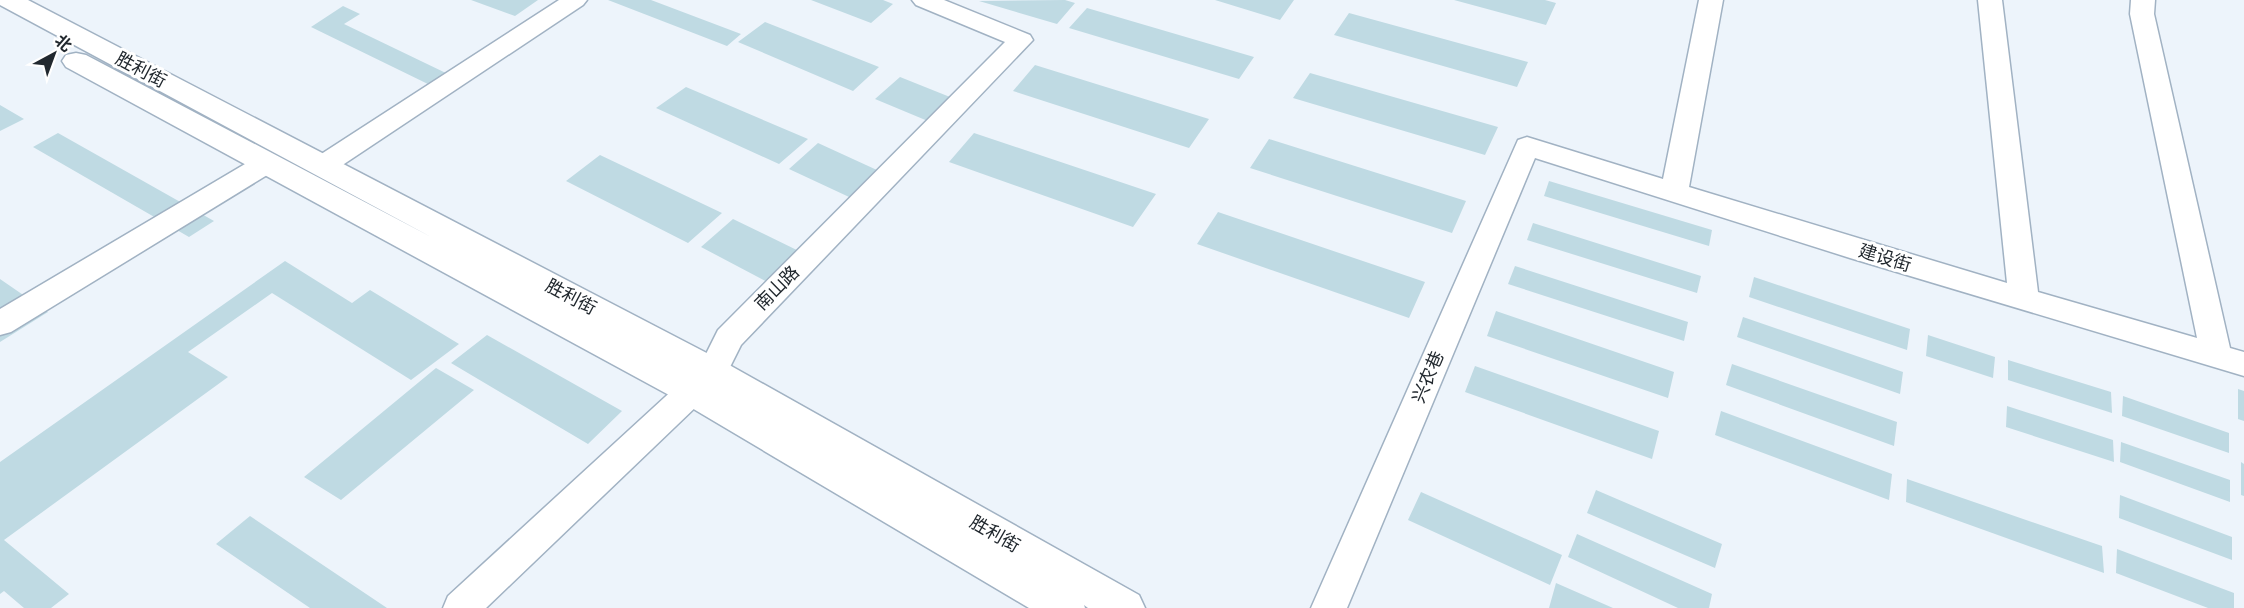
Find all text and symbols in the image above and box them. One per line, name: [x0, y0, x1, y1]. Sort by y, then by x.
north arrow: [24, 24, 84, 84]
text: 北: [52, 30, 76, 55]
street label: 胜利街: [112, 47, 170, 92]
street label: 建设街: [1856, 239, 1914, 275]
street label: 南山路: [749, 260, 803, 314]
street label: 胜利街: [542, 274, 600, 319]
street label: 兴农巷: [1406, 347, 1448, 406]
street label: 胜利街: [967, 510, 1024, 556]

